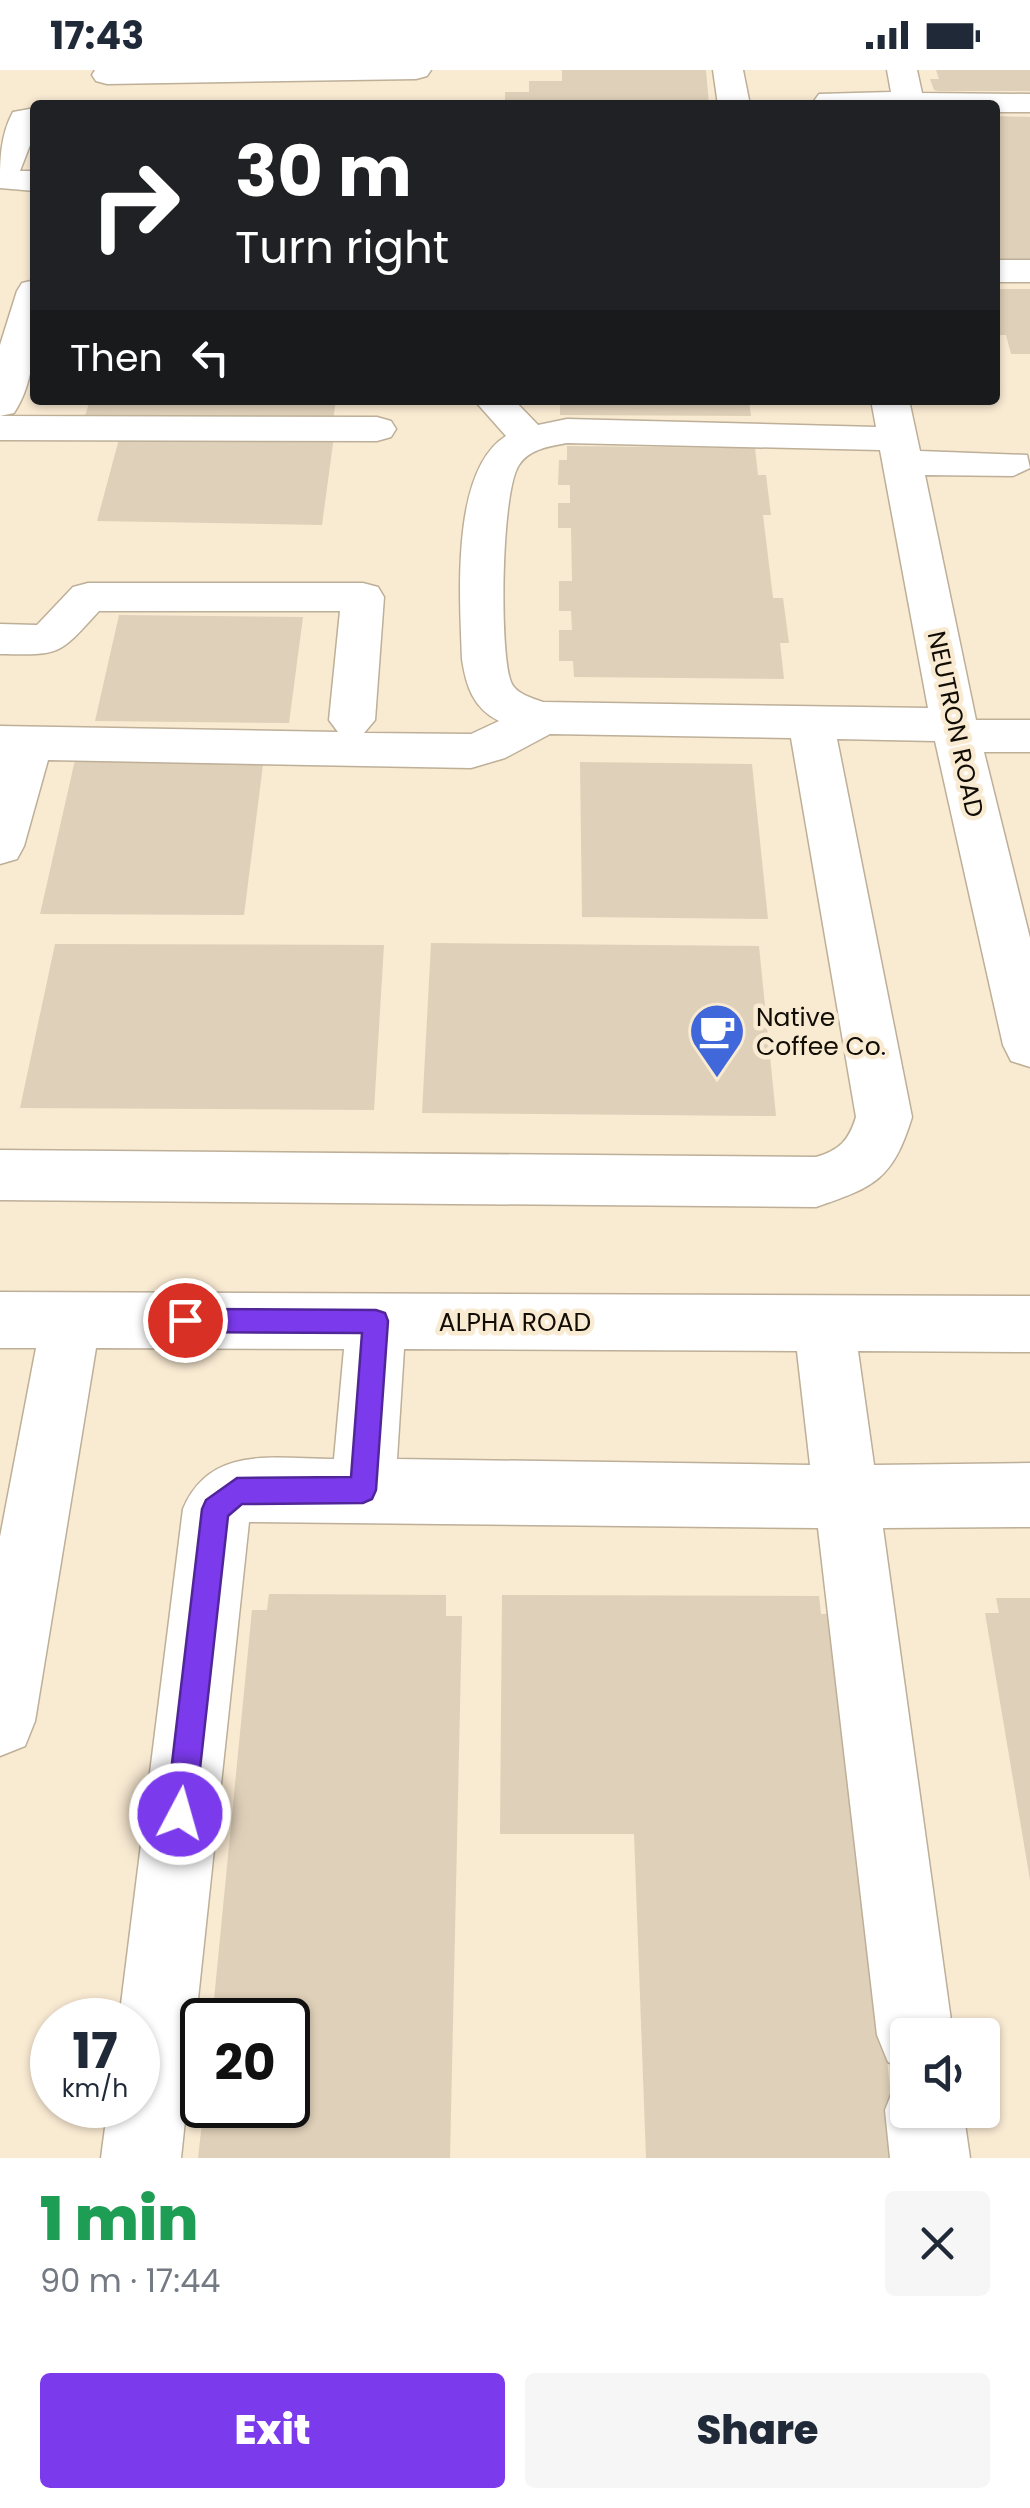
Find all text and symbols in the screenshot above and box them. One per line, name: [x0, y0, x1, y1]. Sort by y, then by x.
text: 17:43: [50, 9, 144, 62]
text: 30 m: [235, 122, 412, 221]
icon: right: [70, 140, 200, 270]
text: Turn right: [235, 216, 449, 279]
icon: left: [183, 330, 238, 385]
text: Then: [70, 331, 163, 384]
street label: NEUTRON ROAD: [919, 628, 992, 820]
place label: Native Coffee Co.: [756, 1000, 886, 1064]
cafe icon: Native Coffee Co.: [687, 1001, 747, 1080]
pin: [143, 1278, 228, 1363]
icon: arrive: [158, 1293, 213, 1348]
street label: ALPHA ROAD: [439, 1305, 591, 1340]
position arrow: [128, 1762, 232, 1866]
speed limit sign: 20: [180, 1998, 310, 2128]
text: 17: [72, 2015, 118, 2086]
map controls: [890, 2018, 1000, 2128]
button: sound: [890, 2018, 1000, 2128]
text: km/h: [62, 2071, 128, 2106]
text: 1 min: [40, 2177, 198, 2261]
button: close: [885, 2191, 990, 2296]
text: 90 m · 17:44: [40, 2258, 220, 2303]
button: Exit: [40, 2373, 505, 2488]
button: Share: [525, 2373, 990, 2488]

